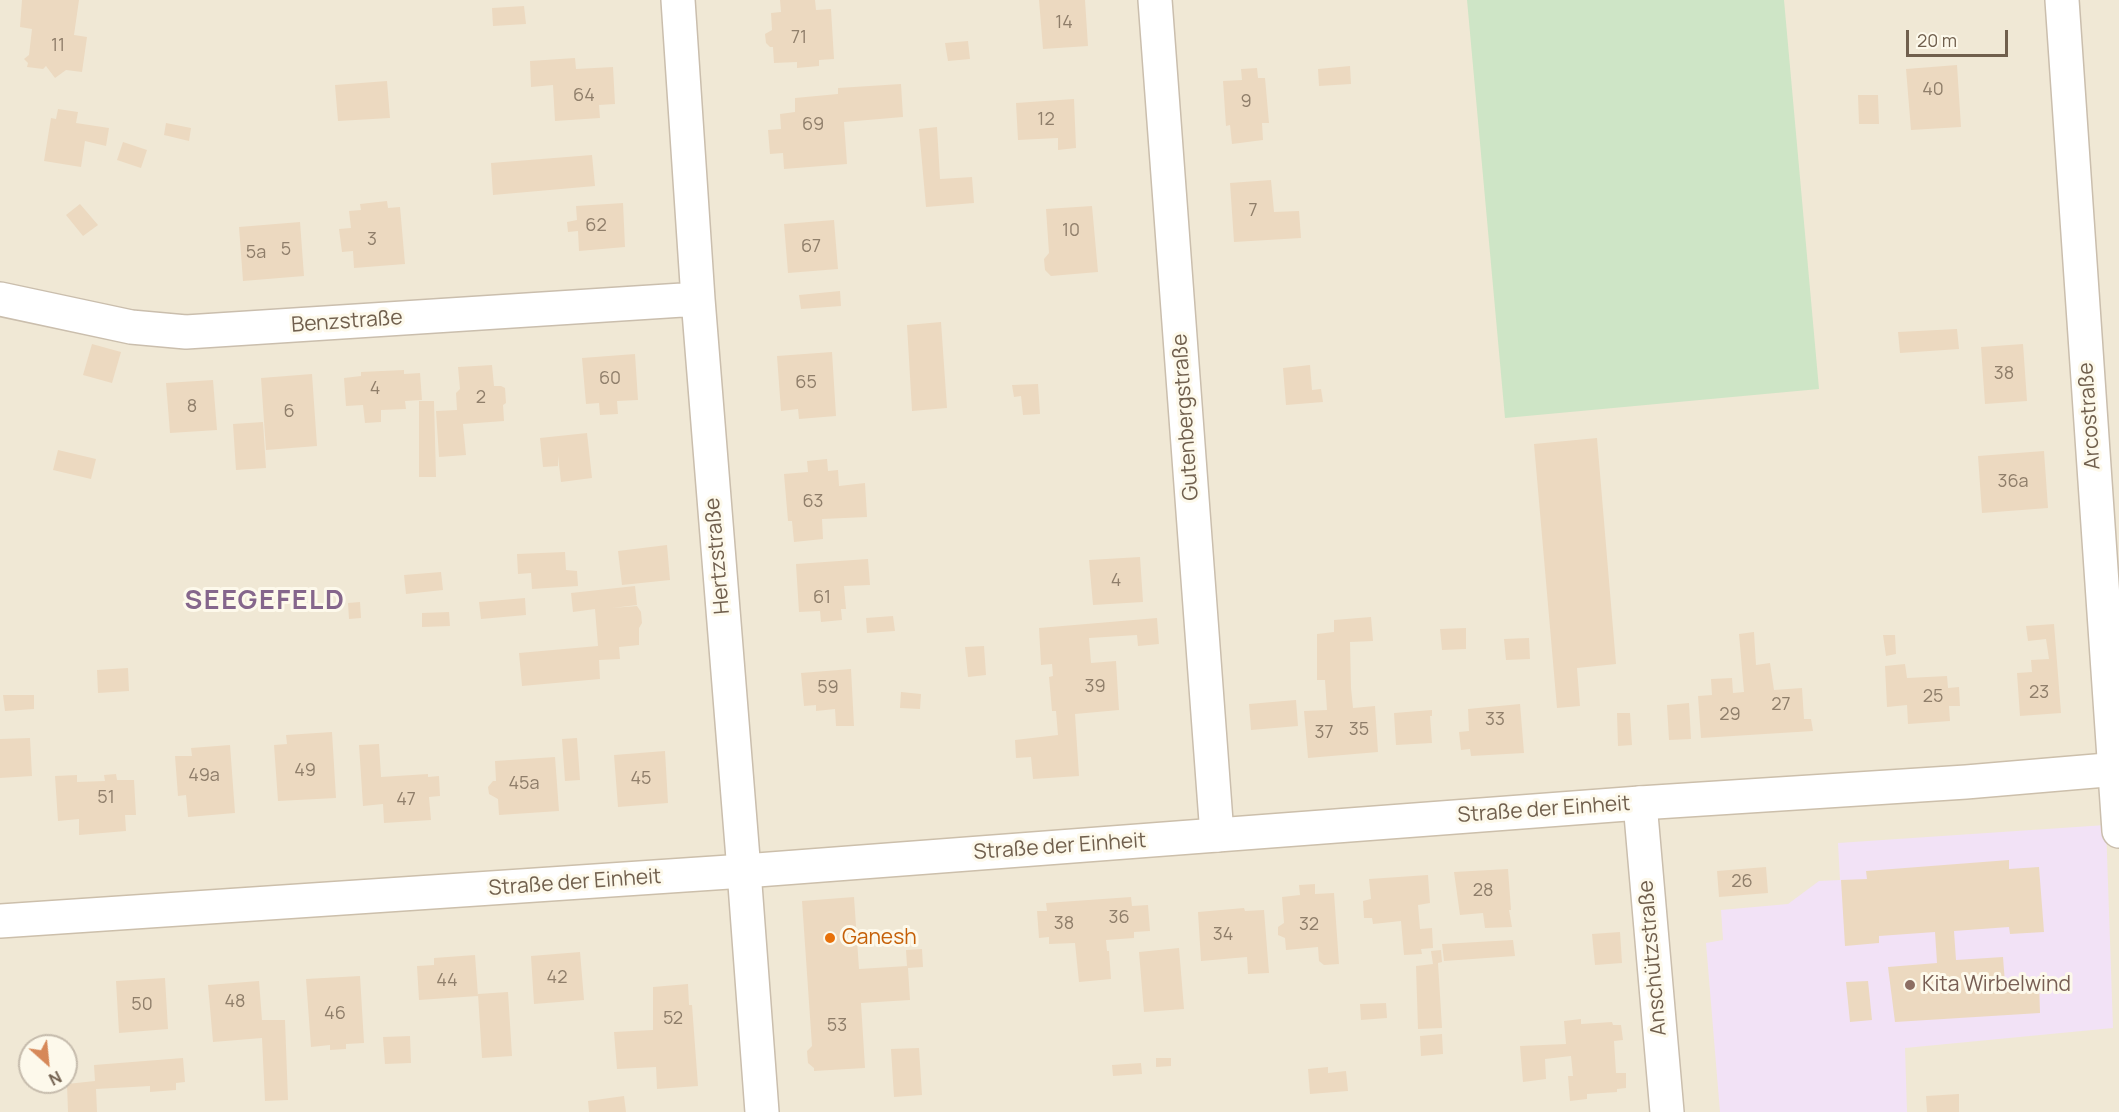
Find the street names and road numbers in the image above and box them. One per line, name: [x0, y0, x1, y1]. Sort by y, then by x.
street label: Benzstraße: [290, 306, 404, 338]
street label: Gutenbergstraße: [1168, 333, 1204, 501]
street label: Arcostraße: [2074, 362, 2106, 470]
street label: Hertzstraße: [700, 497, 736, 615]
street label: Straße der Einheit: [1457, 791, 1631, 829]
street label: Straße der Einheit: [973, 828, 1147, 866]
street label: Straße der Einheit: [488, 864, 662, 902]
street label: Anschützstraße: [1634, 879, 1672, 1037]

